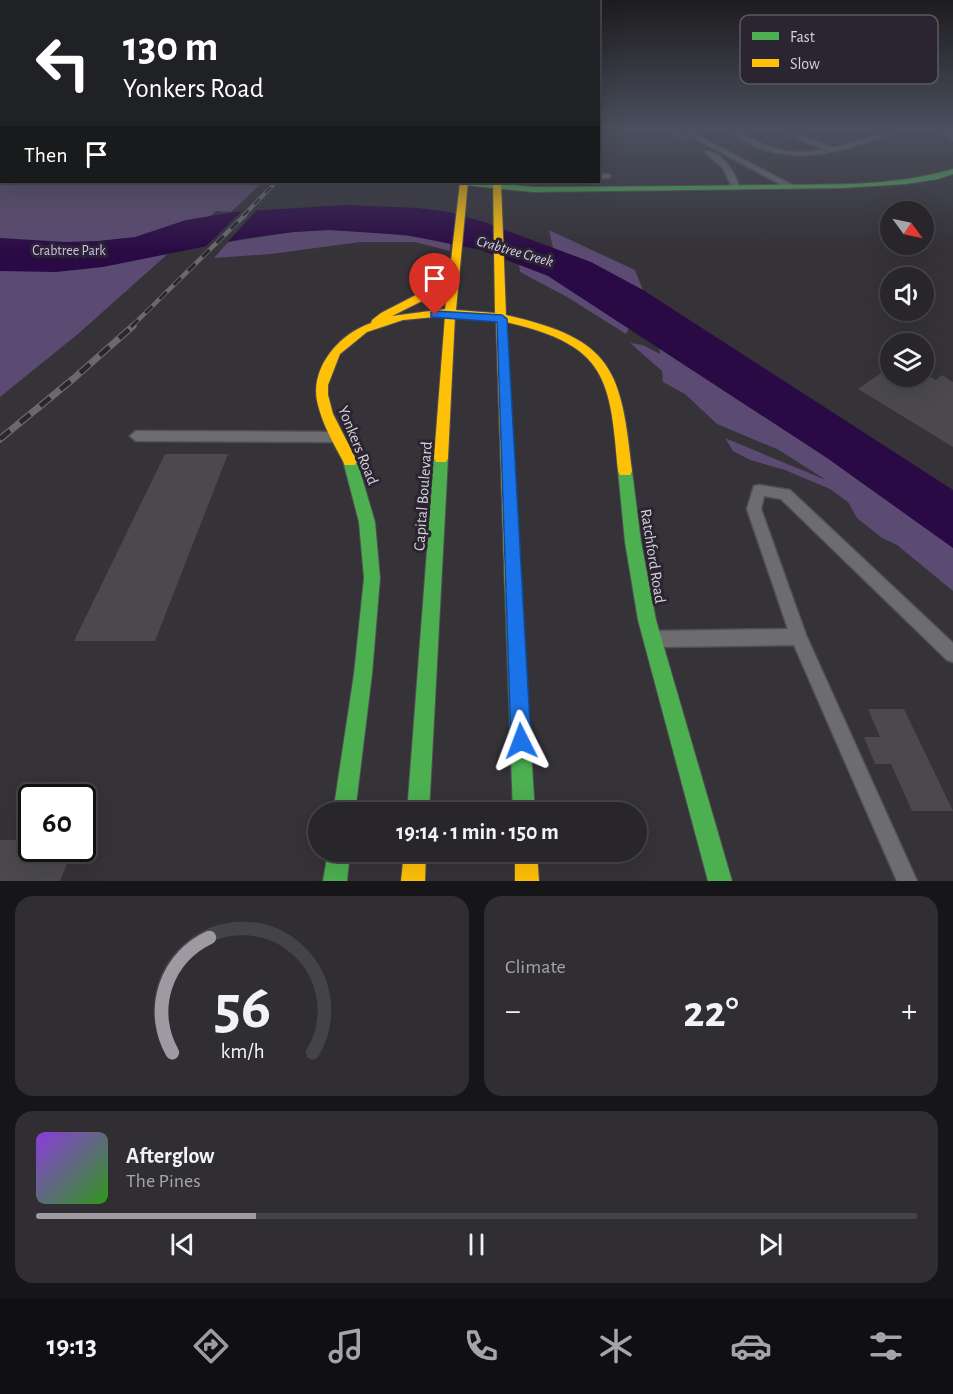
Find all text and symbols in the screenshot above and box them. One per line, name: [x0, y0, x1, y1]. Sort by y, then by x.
legend: [740, 15, 938, 84]
icon: left: [24, 24, 102, 102]
text: 130 m: [123, 26, 218, 68]
text: Fast: [790, 29, 815, 45]
text: Slow: [790, 56, 820, 72]
text: Yonkers Road: [123, 75, 264, 102]
icon: arrive: [80, 138, 113, 171]
text: Then: [24, 144, 68, 166]
north arrow: [880, 201, 934, 255]
map controls: [880, 201, 934, 387]
water label: Crabtree Creek: [475, 233, 555, 270]
park label: Crabtree Park: [32, 244, 106, 258]
pin: [409, 253, 460, 315]
icon: arrive: [418, 262, 451, 295]
button: sound: [880, 267, 934, 321]
button: layers: [880, 333, 934, 387]
street label: Yonkers Road: [335, 404, 381, 487]
street label: Capital Boulevard: [411, 441, 435, 551]
street label: Ratchford Road: [638, 508, 668, 604]
position arrow: [489, 709, 553, 773]
speed limit sign: 60: [18, 784, 96, 862]
text: 19:14 · 1 min · 150 m: [396, 821, 559, 843]
text: Climate: [505, 957, 566, 977]
text: 56: [213, 977, 271, 1039]
text: 22°: [683, 990, 739, 1035]
text: −: [505, 995, 521, 1028]
text: +: [901, 995, 917, 1028]
text: km/h: [220, 1041, 264, 1062]
text: Afterglow: [126, 1145, 214, 1167]
text: The Pines: [126, 1171, 201, 1191]
icon: previous: [166, 1228, 199, 1261]
icon: pause: [460, 1228, 493, 1261]
icon: next: [754, 1228, 787, 1261]
icon: directions: [190, 1325, 232, 1367]
icon: music: [325, 1325, 367, 1367]
icon: phone: [460, 1325, 502, 1367]
icon: climate: [595, 1325, 637, 1367]
icon: car: [730, 1325, 772, 1367]
icon: filters: [865, 1325, 907, 1367]
text: 19:13: [46, 1332, 97, 1359]

